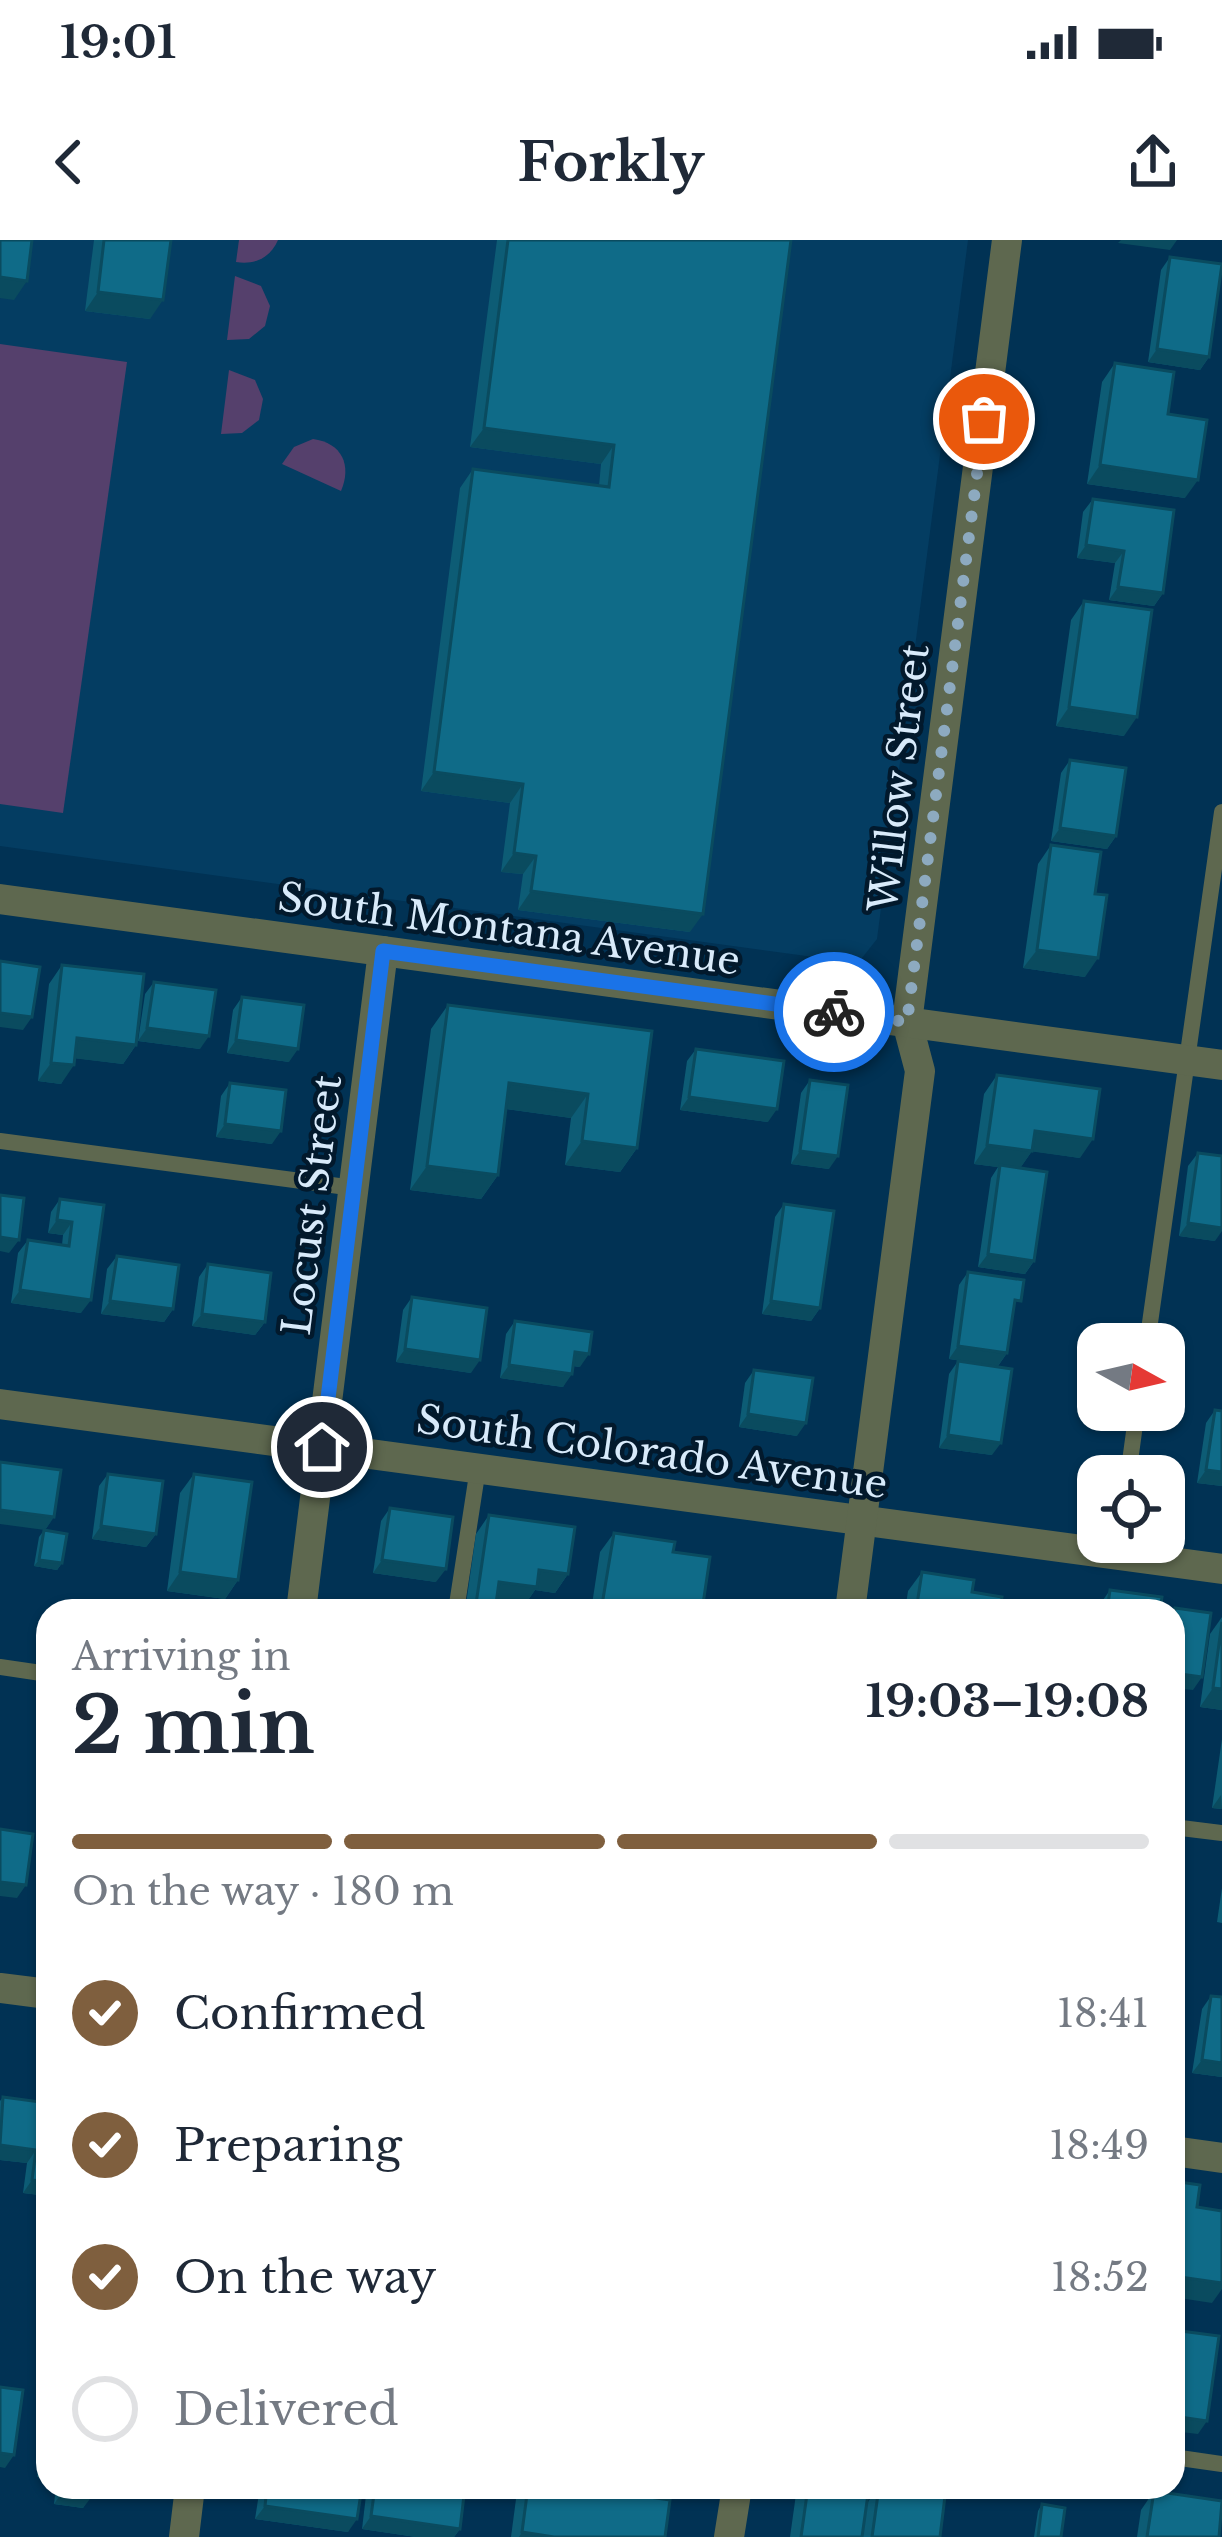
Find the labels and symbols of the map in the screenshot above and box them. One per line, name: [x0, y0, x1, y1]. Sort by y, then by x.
pin: [933, 368, 1035, 470]
street label: Willow Street: [858, 641, 940, 916]
street label: South Montana Avenue: [275, 872, 743, 986]
courier: [774, 952, 894, 1072]
street label: Locust Street: [272, 1072, 352, 1338]
north arrow: [1077, 1323, 1185, 1431]
street label: South Colorado Avenue: [414, 1395, 890, 1509]
pin: [271, 1396, 373, 1498]

